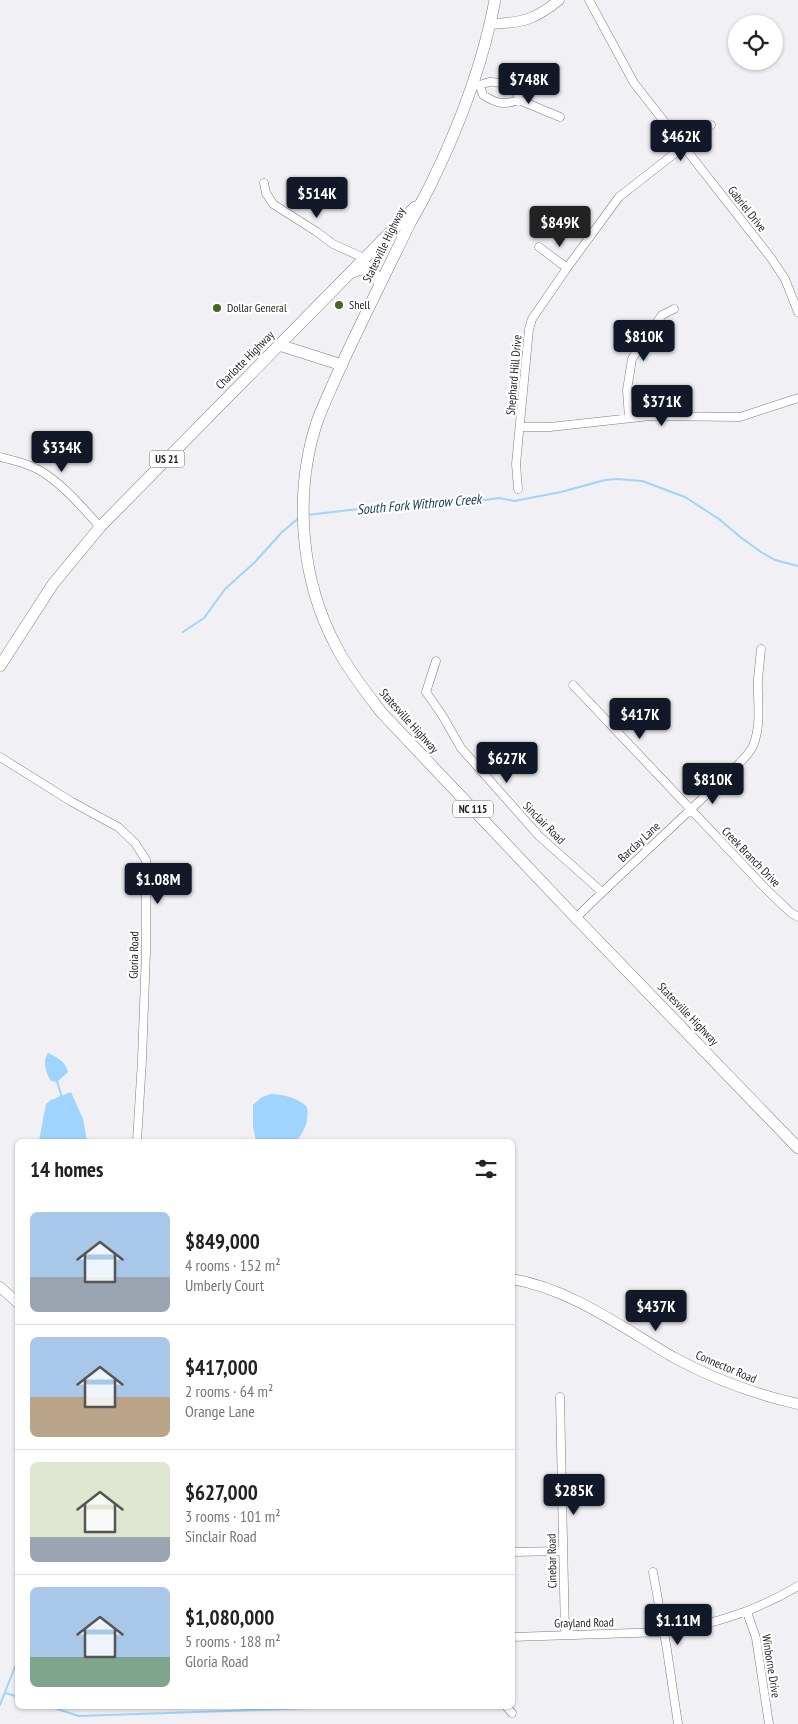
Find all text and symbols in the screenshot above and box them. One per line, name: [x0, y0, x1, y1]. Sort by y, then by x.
map controls: [728, 15, 783, 70]
button: locate: [728, 15, 783, 70]
pin: $748K: [494, 62, 564, 105]
text: $748K: [510, 69, 548, 89]
pin: $462K: [646, 120, 716, 162]
text: $462K: [662, 126, 700, 146]
pin: $514K: [282, 176, 352, 219]
text: $514K: [298, 183, 336, 203]
street label: Gabriel Drive: [725, 183, 770, 235]
street label: Statesville Highway: [359, 204, 408, 285]
pin: $849K: [525, 206, 595, 248]
text: $849K: [541, 212, 579, 232]
place label: Shell: [349, 297, 370, 312]
marker: Shell: [333, 299, 345, 311]
place label: Dollar General: [227, 300, 287, 315]
marker: Dollar General: [211, 302, 223, 314]
pin: $810K: [609, 320, 679, 362]
text: $810K: [625, 326, 663, 346]
street label: Charlotte Highway: [212, 327, 277, 392]
street label: Shephard Hill Drive: [503, 334, 524, 416]
pin: $371K: [627, 384, 697, 427]
text: $371K: [643, 391, 681, 411]
pin: $334K: [27, 430, 97, 473]
text: $334K: [43, 437, 81, 457]
road number: US 21: [150, 450, 184, 468]
water label: South Fork Withrow Creek: [356, 489, 483, 518]
street label: Statesville Highway: [376, 685, 443, 756]
pin: $417K: [605, 698, 675, 740]
text: $417K: [621, 704, 659, 724]
pin: $627K: [472, 742, 542, 784]
text: $627K: [488, 748, 526, 768]
pin: $810K: [678, 762, 748, 805]
text: $810K: [694, 769, 732, 789]
street label: Sinclair Road: [520, 798, 569, 847]
road number: NC 115: [453, 801, 493, 818]
street label: Barclay Lane: [614, 818, 663, 865]
street label: Creek Branch Drive: [719, 823, 784, 890]
pin: $1.08M: [117, 862, 199, 905]
text: $1.08M: [136, 869, 180, 889]
street label: Gloria Road: [126, 931, 141, 979]
street label: Statesville Highway: [655, 979, 722, 1049]
icon: filters: [472, 1155, 500, 1183]
text: 14 homes: [30, 1156, 103, 1183]
text: $849,000: [185, 1228, 260, 1255]
icon: home: [70, 1232, 130, 1292]
text: 4 rooms · 152 m²: [185, 1255, 281, 1275]
text: Umberly Court: [185, 1275, 264, 1295]
pin: $437K: [621, 1290, 691, 1332]
text: $437K: [637, 1296, 675, 1316]
street label: Connector Road: [693, 1347, 759, 1386]
text: $417,000: [185, 1354, 258, 1381]
icon: home: [70, 1357, 130, 1417]
text: 2 rooms · 64 m²: [185, 1381, 273, 1401]
text: Orange Lane: [185, 1401, 255, 1421]
pin: $285K: [539, 1474, 609, 1516]
text: $627,000: [185, 1479, 258, 1506]
text: $285K: [555, 1480, 593, 1500]
icon: home: [70, 1482, 130, 1542]
text: 3 rooms · 101 m²: [185, 1506, 281, 1526]
text: Sinclair Road: [185, 1526, 257, 1546]
street label: Cinebar Road: [544, 1534, 559, 1588]
text: $1,080,000: [185, 1604, 274, 1631]
pin: $1.11M: [637, 1604, 719, 1646]
icon: home: [70, 1607, 130, 1667]
text: $1.11M: [656, 1610, 700, 1630]
street label: Grayland Road: [554, 1614, 614, 1631]
text: 5 rooms · 188 m²: [185, 1631, 281, 1651]
street label: Winborne Drive: [759, 1633, 784, 1699]
text: Gloria Road: [185, 1651, 248, 1671]

